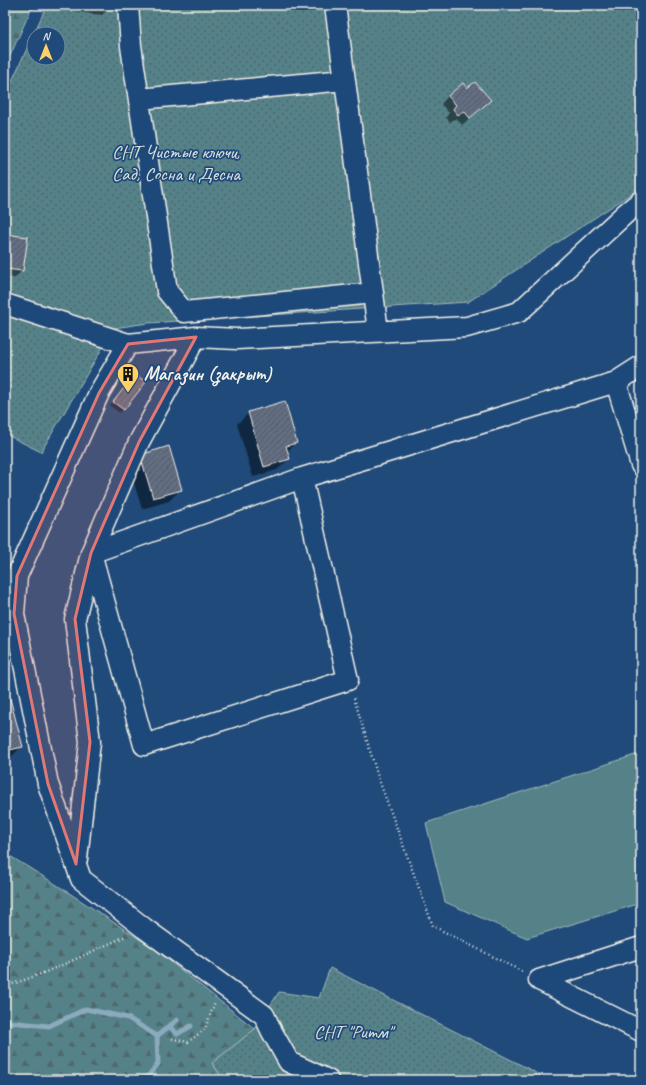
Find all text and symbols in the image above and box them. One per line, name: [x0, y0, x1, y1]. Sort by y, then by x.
north arrow: [26, 26, 66, 66]
text: N: [43, 29, 52, 43]
park label: СНТ Чистые ключи, Сад, Сосна и Десна: [112, 140, 241, 186]
building icon: Магазин (закрыт): [115, 361, 141, 394]
place label: Магазин (закрыт): [144, 362, 273, 387]
park label: СНТ "Ритм": [314, 1020, 395, 1044]

